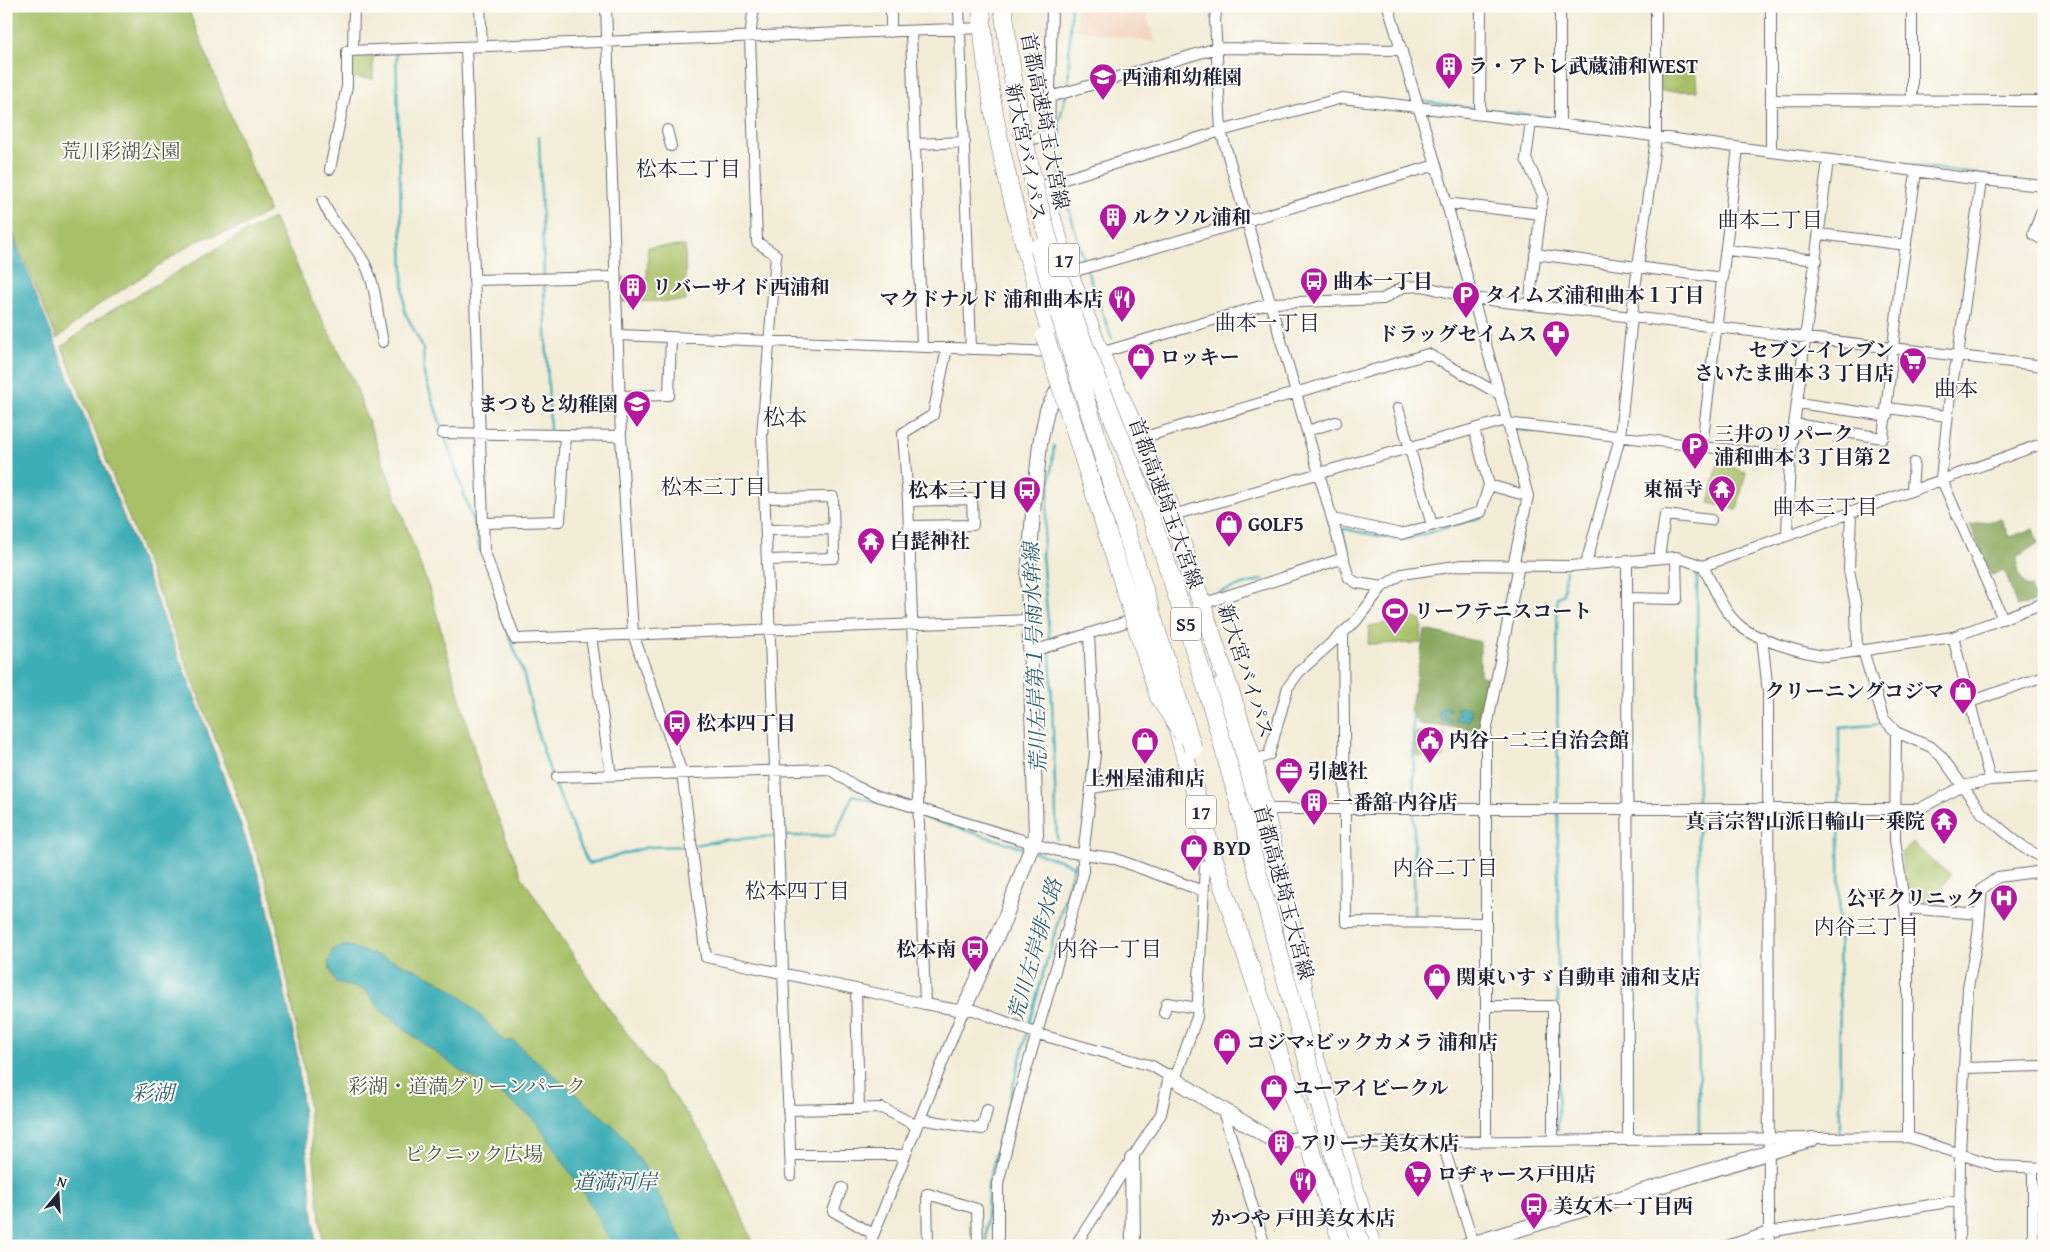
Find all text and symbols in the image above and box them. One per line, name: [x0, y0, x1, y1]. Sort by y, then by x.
street label: 首都高速埼玉大宮線: [1014, 30, 1077, 212]
building icon: ラ・アトレ武蔵浦和WEST: [1434, 51, 1464, 90]
place label: ラ・アトレ武蔵浦和WEST: [1468, 51, 1698, 80]
school or university icon: 西浦和幼稚園: [1088, 62, 1118, 101]
place label: 西浦和幼稚園: [1122, 62, 1242, 91]
street label: 新大宮バイパス: [999, 81, 1054, 223]
park label: 荒川彩湖公園: [61, 136, 181, 165]
district label: 松本二丁目: [636, 153, 741, 184]
building icon: ルクソル浦和: [1098, 202, 1128, 241]
place label: ルクソル浦和: [1132, 202, 1252, 231]
district label: 曲本二丁目: [1718, 204, 1823, 235]
road number: 17: [1049, 244, 1079, 276]
bus stop icon: 曲本一丁目: [1299, 266, 1329, 305]
place label: 曲本一丁目: [1333, 266, 1433, 295]
building icon: リバーサイド西浦和: [618, 272, 648, 311]
place label: リバーサイド西浦和: [652, 272, 830, 301]
parking icon: タイムズ浦和曲本１丁目: [1451, 280, 1481, 319]
place label: タイムズ浦和曲本１丁目: [1485, 280, 1705, 309]
place label: マクドナルド 浦和曲本店: [880, 284, 1103, 313]
restaurant icon: マクドナルド 浦和曲本店: [1107, 284, 1137, 323]
district label: 曲本一丁目: [1215, 307, 1320, 338]
place label: ドラッグセイムス: [1378, 319, 1537, 348]
pharmacy icon: ドラッグセイムス: [1541, 319, 1571, 358]
place label: セブン-イレブン さいたま曲本３丁目店: [1694, 335, 1894, 387]
shop icon: ロッキー: [1126, 342, 1156, 381]
place label: ロッキー: [1160, 342, 1240, 371]
supermarket icon: セブン-イレブン さいたま曲本３丁目店: [1898, 346, 1928, 385]
district label: 曲本: [1934, 372, 1978, 404]
place label: まつもと幼稚園: [478, 389, 618, 418]
school or university icon: まつもと幼稚園: [622, 389, 652, 428]
district label: 松本: [763, 401, 807, 433]
street label: 首都高速埼玉大宮線: [1122, 413, 1211, 592]
place label: 三井のリパーク 浦和曲本３丁目第２: [1714, 419, 1894, 471]
parking icon: 三井のリパーク 浦和曲本３丁目第２: [1680, 431, 1710, 470]
district label: 松本三丁目: [661, 471, 766, 502]
place label: 東福寺: [1643, 474, 1703, 503]
temple icon: 東福寺: [1707, 474, 1737, 513]
place label: 松本三丁目: [908, 475, 1008, 504]
bus stop icon: 松本三丁目: [1012, 475, 1042, 514]
district label: 曲本三丁目: [1773, 491, 1878, 522]
shop icon: GOLF5: [1214, 509, 1244, 548]
place label: GOLF5: [1248, 509, 1304, 538]
temple icon: 白髭神社: [856, 526, 886, 565]
place label: 白髭神社: [890, 526, 970, 555]
water label: 荒川左岸第１号雨水幹線: [1015, 539, 1054, 774]
sports icon: リーフテニスコート: [1380, 596, 1410, 635]
place label: リーフテニスコート: [1414, 596, 1592, 625]
street label: 新大宮バイパス: [1211, 600, 1282, 742]
road number: S5: [1171, 608, 1201, 640]
place label: クリーニングコジマ: [1765, 676, 1944, 705]
shop icon: クリーニングコジマ: [1948, 676, 1978, 715]
bus stop icon: 松本四丁目: [662, 708, 692, 747]
place label: 松本四丁目: [696, 708, 796, 737]
public building icon: 内谷一二三自治会館: [1415, 725, 1445, 764]
place label: 内谷一二三自治会館: [1449, 725, 1629, 754]
shop icon: 上州屋浦和店: [1130, 726, 1160, 765]
office icon: 引越社: [1274, 756, 1304, 795]
place label: 引越社: [1308, 756, 1368, 785]
place label: 上州屋浦和店: [1085, 763, 1205, 792]
building icon: 一番舘 内谷店: [1299, 787, 1329, 826]
place label: 一番舘 内谷店: [1333, 787, 1457, 816]
road number: 17: [1186, 796, 1216, 829]
street label: 首都高速埼玉大宮線: [1247, 801, 1322, 983]
place label: 真言宗智山派日輪山一乗院: [1685, 806, 1925, 835]
temple icon: 真言宗智山派日輪山一乗院: [1929, 806, 1959, 845]
shop icon: BYD: [1179, 833, 1209, 872]
place label: BYD: [1213, 833, 1251, 862]
district label: 内谷二丁目: [1393, 852, 1498, 883]
water label: 荒川左岸排水路: [999, 873, 1070, 1025]
district label: 松本四丁目: [745, 875, 850, 906]
place label: 公平クリニック: [1846, 883, 1985, 912]
hospital icon: 公平クリニック: [1989, 883, 2019, 922]
district label: 内谷三丁目: [1814, 911, 1919, 942]
district label: 内谷一丁目: [1057, 933, 1162, 964]
place label: 松本南: [896, 934, 956, 963]
bus stop icon: 松本南: [960, 934, 990, 973]
shop icon: 関東いすゞ自動車 浦和支店: [1422, 962, 1452, 1001]
place label: 関東いすゞ自動車 浦和支店: [1456, 962, 1700, 991]
shop icon: コジマ×ビックカメラ 浦和店: [1212, 1027, 1242, 1066]
place label: コジマ×ビックカメラ 浦和店: [1246, 1027, 1498, 1056]
park label: 彩湖・道満グリーンパーク: [348, 1071, 586, 1100]
shop icon: ユーアイビークル: [1259, 1073, 1289, 1112]
place label: ユーアイビークル: [1293, 1073, 1449, 1102]
water label: 彩湖: [132, 1077, 178, 1108]
building icon: アリーナ美女木店: [1266, 1128, 1296, 1167]
place label: アリーナ美女木店: [1300, 1128, 1459, 1157]
park label: ピクニック広場: [405, 1139, 543, 1168]
supermarket icon: ロヂャース戸田店: [1403, 1159, 1433, 1198]
place label: ロヂャース戸田店: [1437, 1159, 1595, 1188]
water label: 道満河岸: [573, 1166, 659, 1197]
restaurant icon: かつや 戸田美女木店: [1288, 1166, 1318, 1205]
north arrow: [32, 1170, 82, 1220]
text: N: [54, 1171, 70, 1193]
bus stop icon: 美女木一丁目西: [1519, 1191, 1549, 1230]
place label: 美女木一丁目西: [1553, 1191, 1693, 1220]
place label: かつや 戸田美女木店: [1211, 1203, 1395, 1232]

